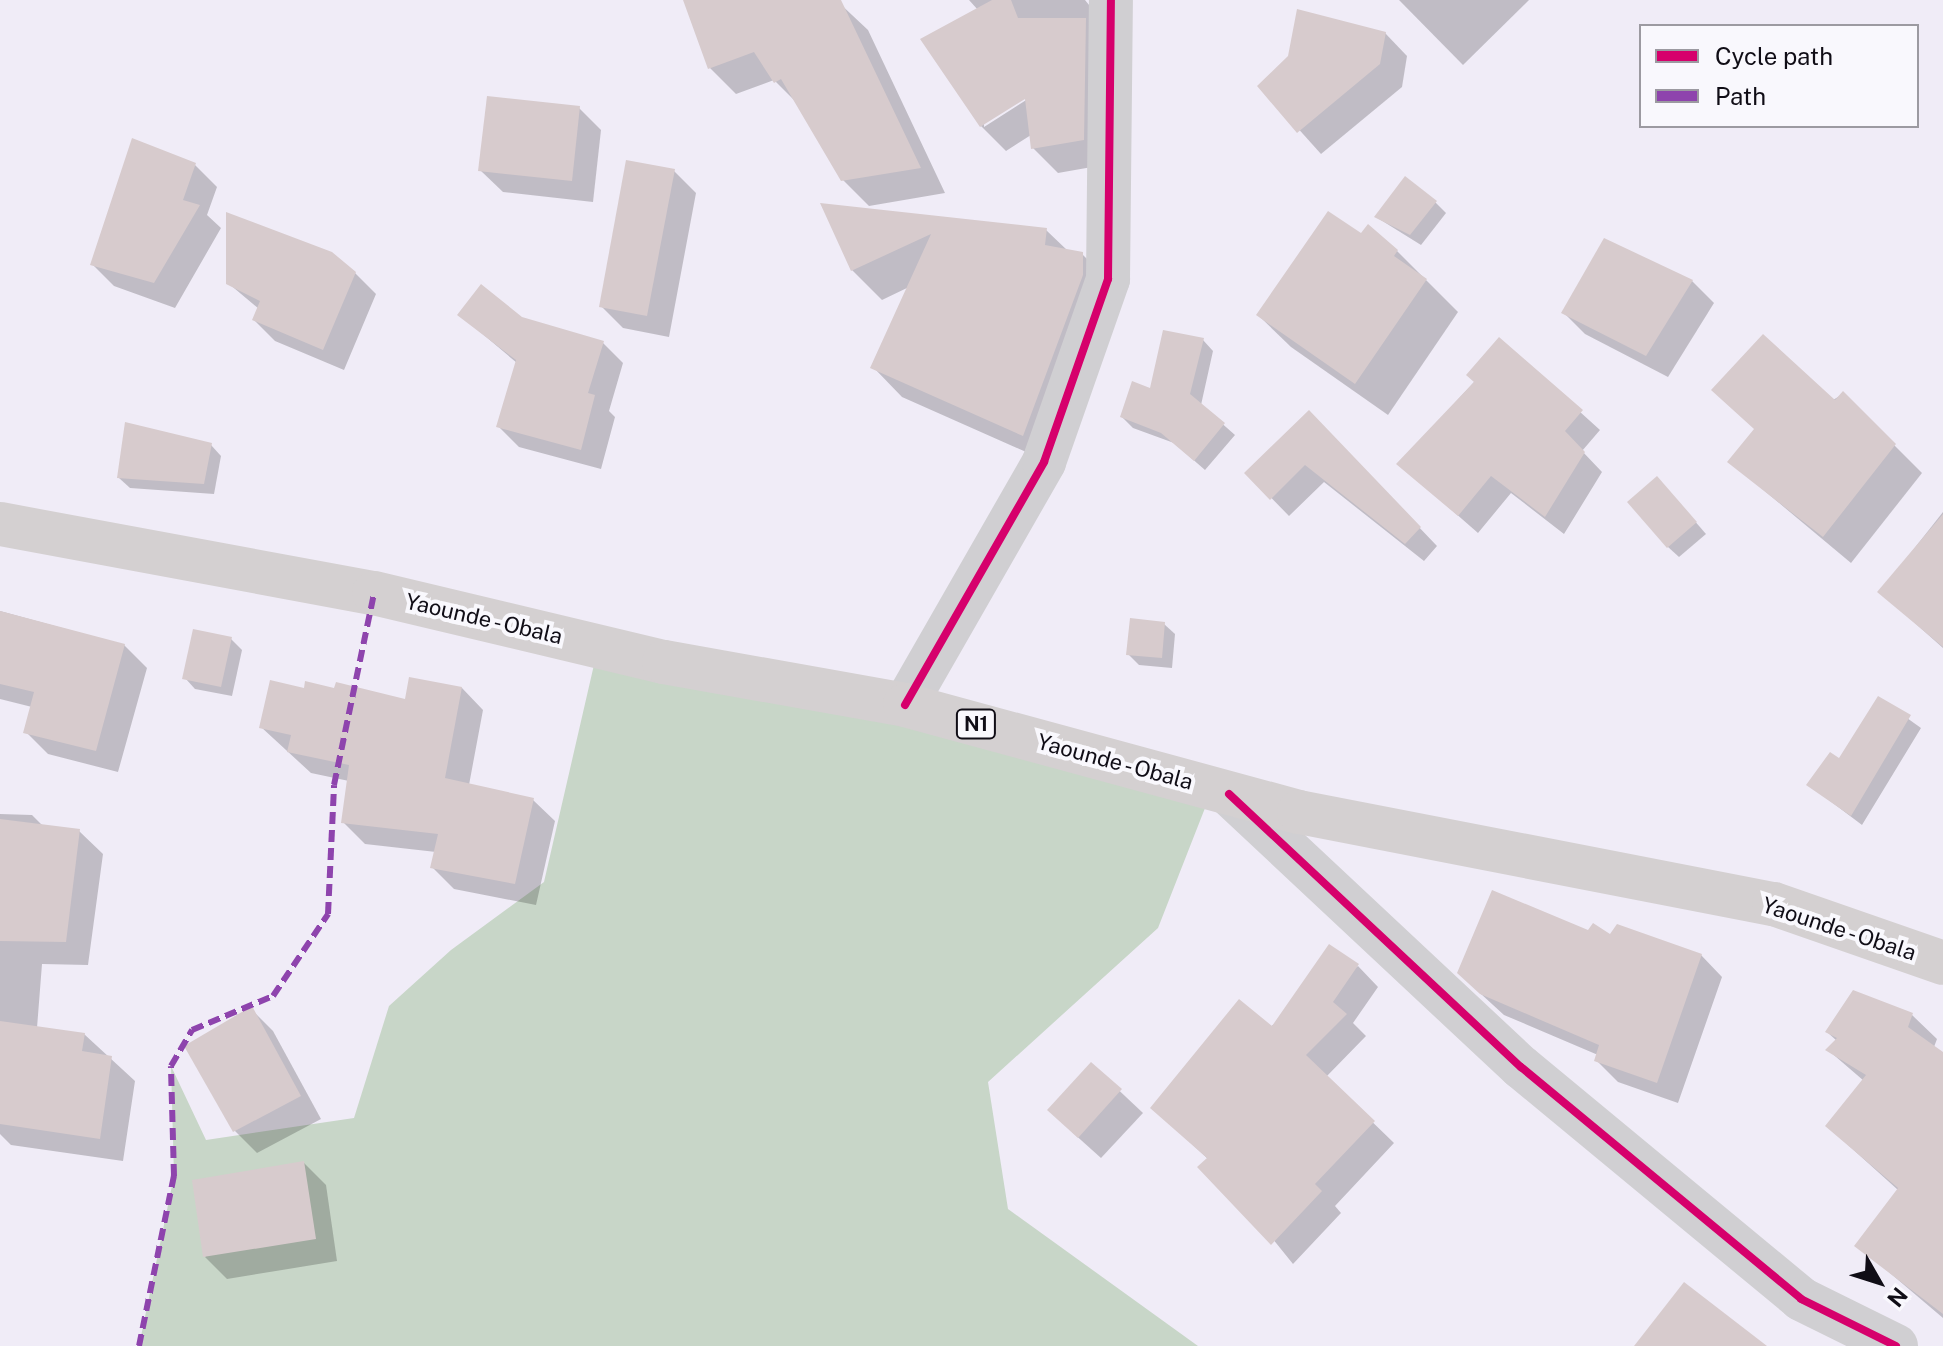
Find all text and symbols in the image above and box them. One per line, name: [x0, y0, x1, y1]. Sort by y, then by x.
legend: [1639, 24, 1919, 128]
text: Cycle path: [1715, 42, 1833, 70]
text: Path: [1715, 82, 1766, 110]
street label: Yaounde - Obala: [400, 587, 568, 651]
road number: N1: [954, 708, 998, 740]
street label: Yaounde - Obala: [1031, 728, 1199, 796]
street label: Yaounde - Obala: [1756, 891, 1922, 967]
north arrow: [1839, 1242, 1919, 1322]
text: N: [1882, 1282, 1913, 1312]

